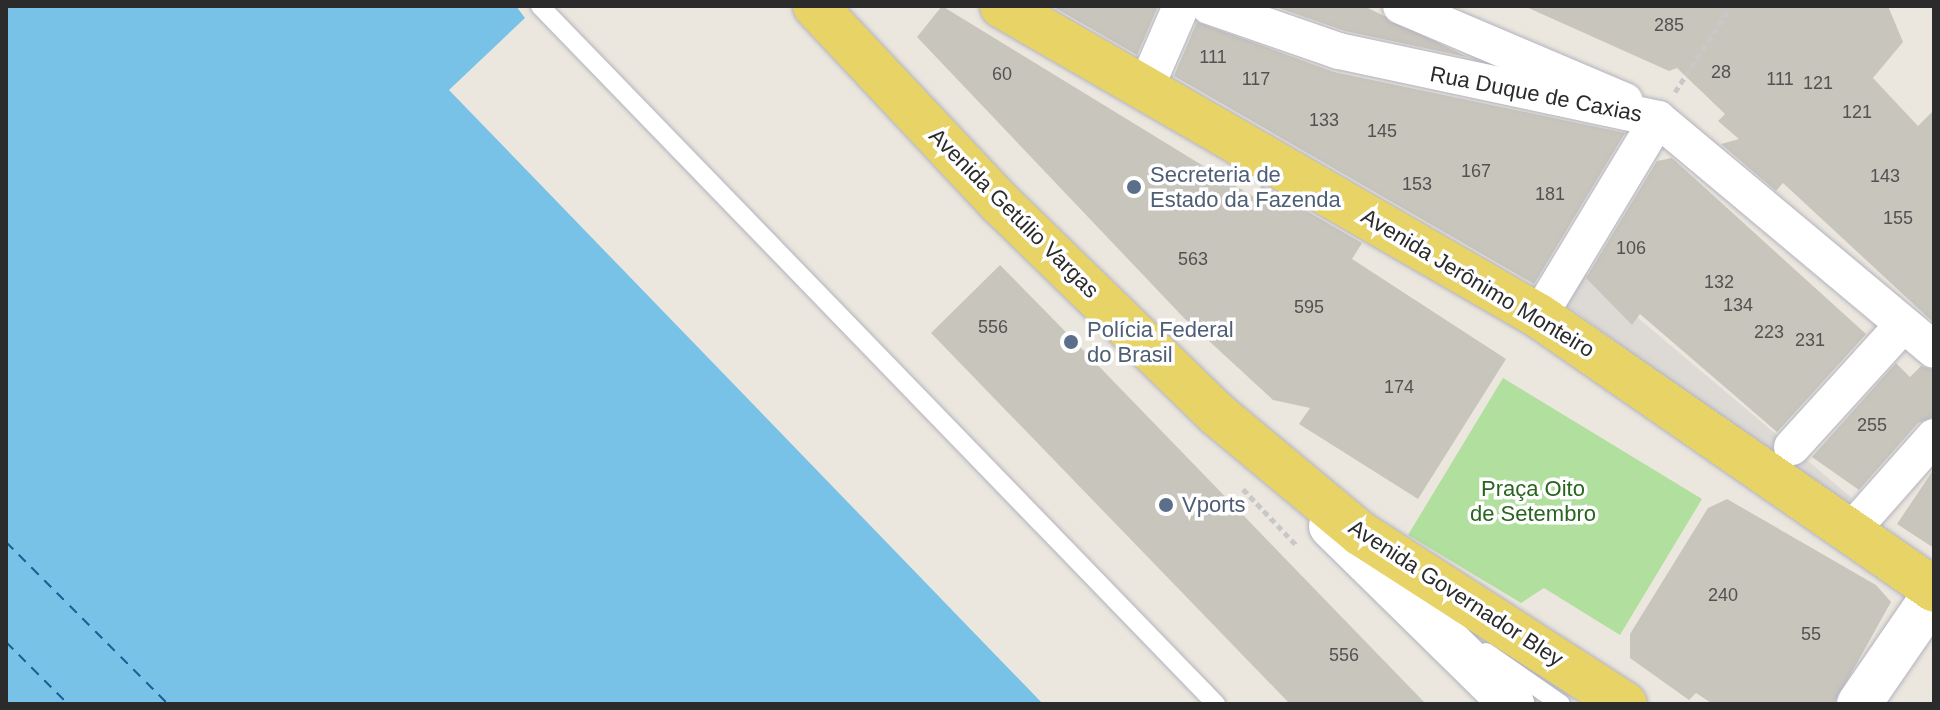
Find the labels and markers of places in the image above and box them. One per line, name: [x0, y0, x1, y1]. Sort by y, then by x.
place label: Secreteria de Estado da Fazenda: [1150, 161, 1341, 212]
marker: Secreteria de Estado da Fazenda: [1125, 178, 1143, 196]
place label: Polícia Federal do Brasil: [1087, 316, 1234, 368]
marker: Polícia Federal do Brasil: [1062, 333, 1080, 351]
place label: Vports: [1182, 492, 1246, 518]
marker: Vports: [1157, 496, 1175, 514]

